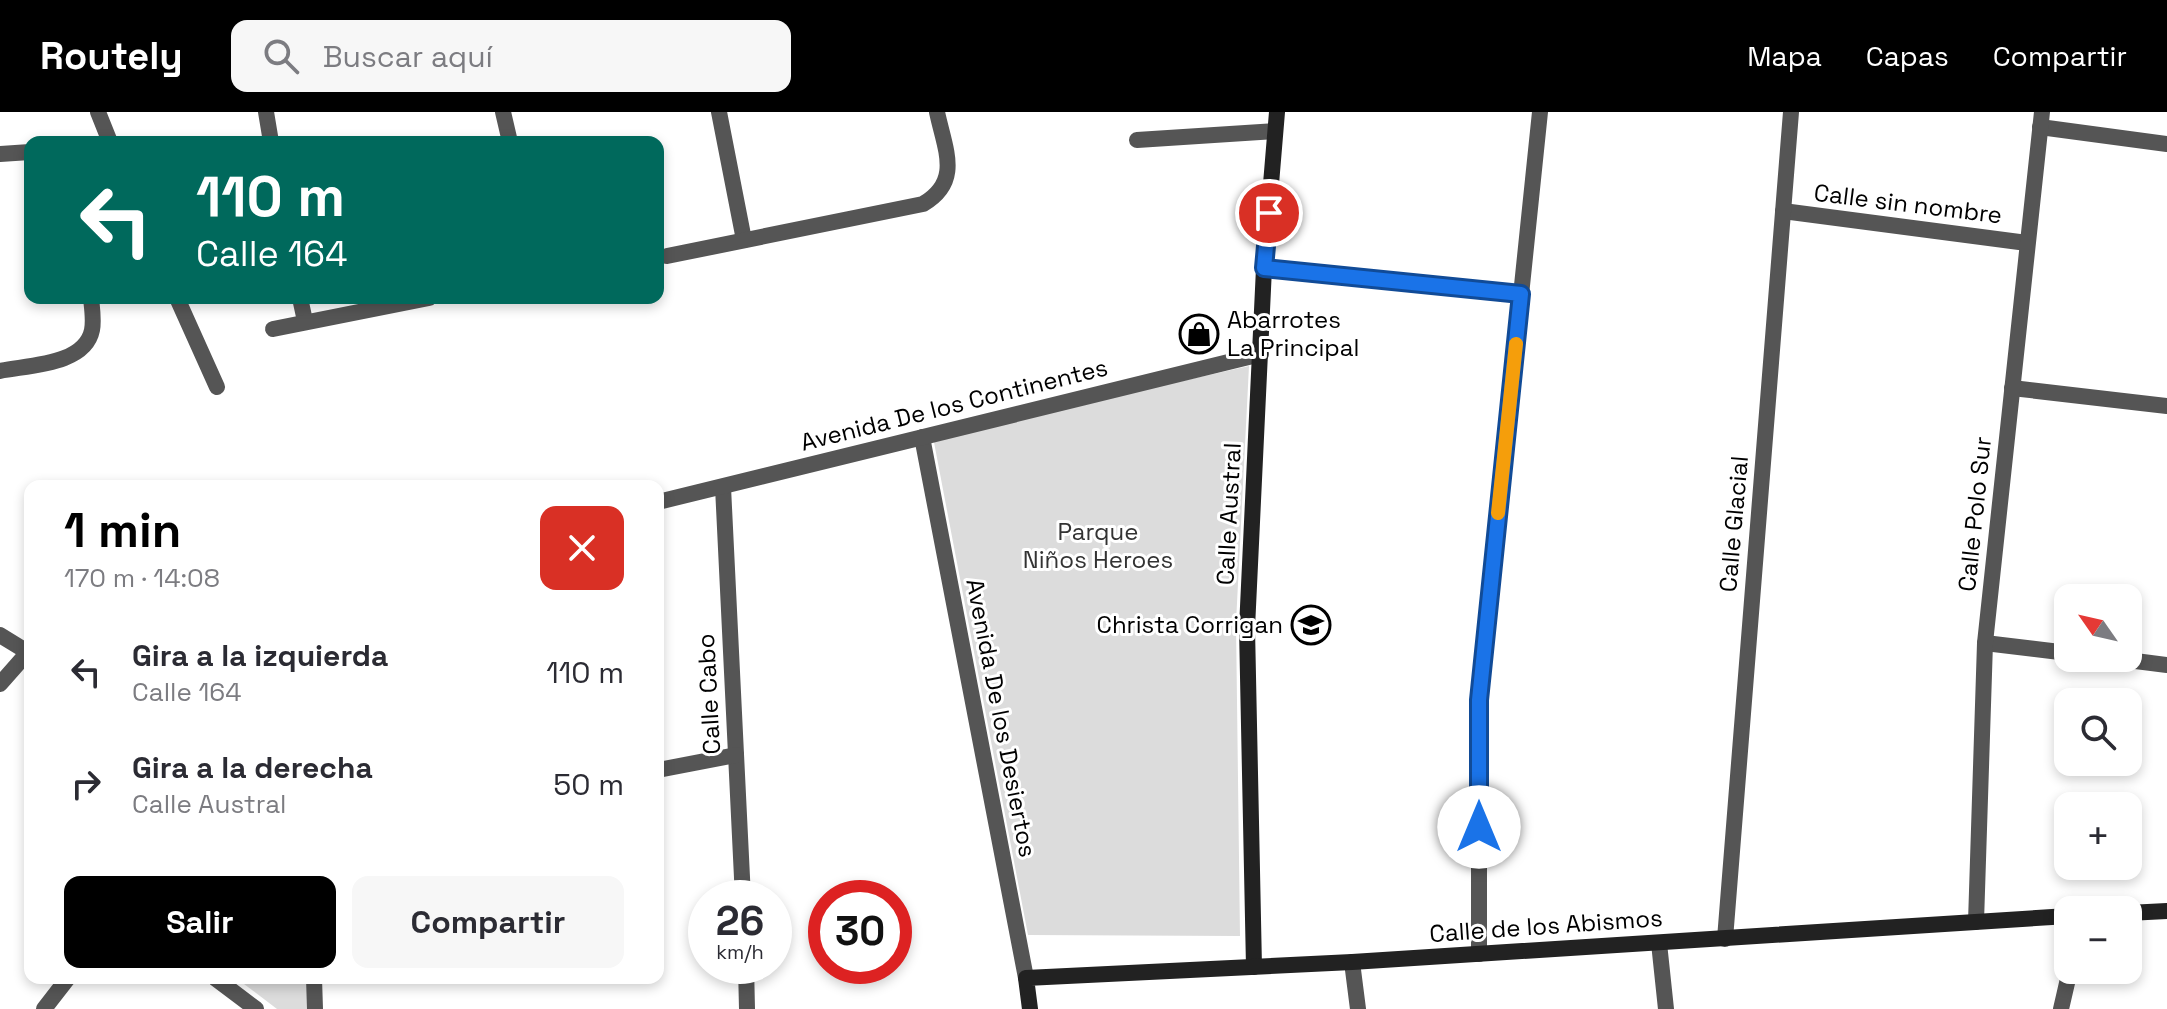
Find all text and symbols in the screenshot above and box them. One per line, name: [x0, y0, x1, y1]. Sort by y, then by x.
search box: [231, 20, 791, 92]
text: Routely: [40, 32, 183, 80]
icon: search: [259, 34, 303, 78]
text: Buscar aquí: [323, 37, 493, 76]
text: Mapa: [1747, 38, 1822, 74]
text: Capas: [1866, 38, 1949, 74]
text: Compartir: [1993, 38, 2127, 74]
text: 110 m: [196, 161, 345, 232]
icon: left: [64, 168, 168, 272]
street label: Calle sin nombre: [1812, 177, 2004, 230]
pin: [1235, 179, 1303, 247]
icon: arrive: [1247, 191, 1291, 235]
text: Calle 164: [196, 231, 348, 277]
place label: Abarrotes La Principal: [1227, 304, 1360, 363]
shop icon: Abarrotes La Principal: [1178, 313, 1220, 355]
street label: Avenida De los Continentes: [797, 351, 1111, 458]
street label: Calle Polo Sur: [1951, 435, 1998, 593]
street label: Calle Austral: [1209, 442, 1248, 586]
street label: Calle Glacial: [1712, 455, 1755, 593]
text: 1 min: [64, 500, 181, 561]
button: close: [540, 506, 624, 590]
park label: Parque Niños Heroes: [1023, 516, 1173, 575]
text: 170 m · 14:08: [64, 561, 220, 595]
street label: Avenida De los Desiertos: [959, 576, 1044, 860]
north arrow: [2054, 584, 2142, 672]
map controls: [2054, 584, 2142, 984]
school or university icon: Christa Corrigan: [1290, 604, 1332, 646]
place label: Christa Corrigan: [1097, 609, 1283, 640]
street label: Calle Cabo: [690, 633, 727, 755]
text: Gira a la izquierda: [132, 636, 388, 675]
icon: left: [64, 650, 108, 694]
text: 110 m: [546, 653, 624, 692]
text: Calle 164: [132, 675, 242, 709]
button: search: [2054, 688, 2142, 776]
text: Gira a la derecha: [132, 748, 373, 787]
icon: right: [64, 762, 108, 806]
text: 50 m: [553, 765, 624, 804]
position arrow: [1437, 785, 1521, 869]
text: Calle Austral: [132, 787, 286, 821]
button: +: [2054, 792, 2142, 880]
button: Salir: [64, 876, 336, 968]
button: Compartir: [352, 876, 624, 968]
speed limit sign: 30: [808, 880, 912, 984]
text: 26: [716, 896, 764, 947]
button: −: [2054, 896, 2142, 984]
street label: Calle de los Abismos: [1428, 902, 1664, 949]
text: km/h: [716, 939, 764, 965]

